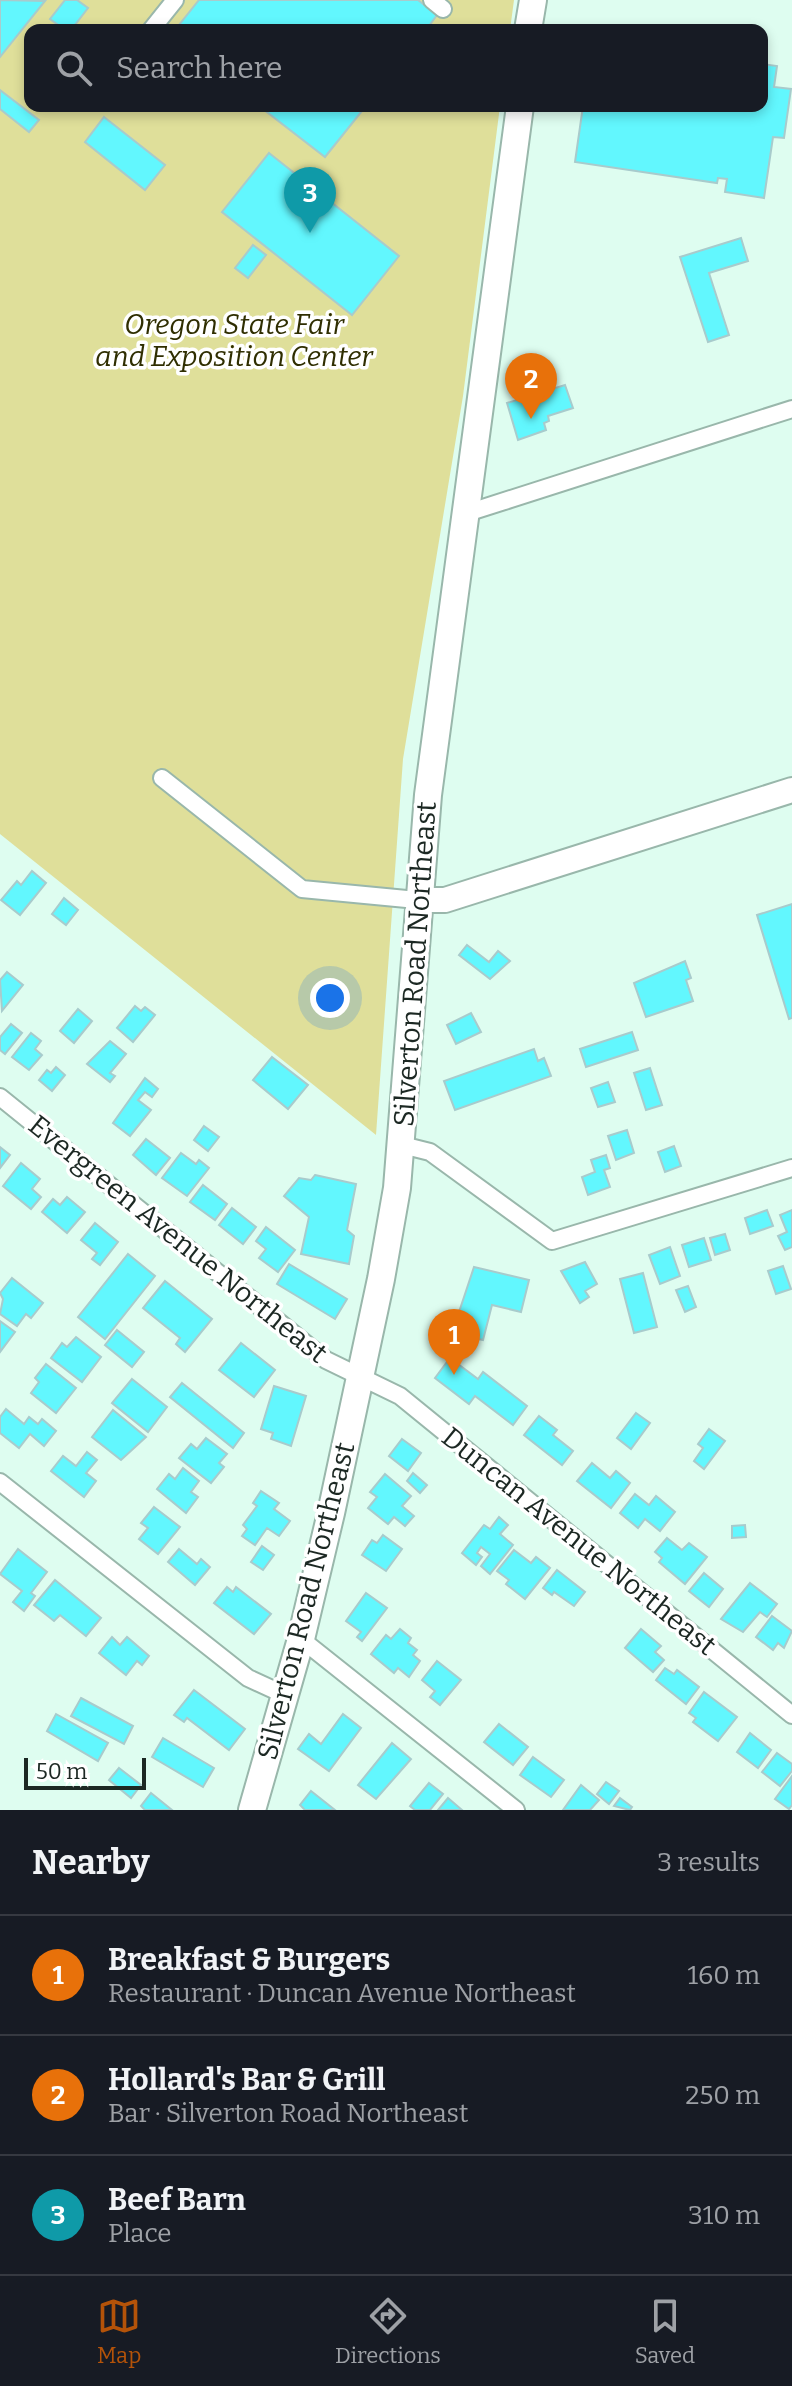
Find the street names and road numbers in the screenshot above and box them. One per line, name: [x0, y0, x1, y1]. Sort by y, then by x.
street label: Silverton Road Northeast: [387, 800, 443, 1128]
street label: Evergreen Avenue Northeast: [22, 1108, 334, 1370]
street label: Duncan Avenue Northeast: [435, 1420, 723, 1662]
street label: Silverton Road Northeast: [251, 1439, 361, 1763]

